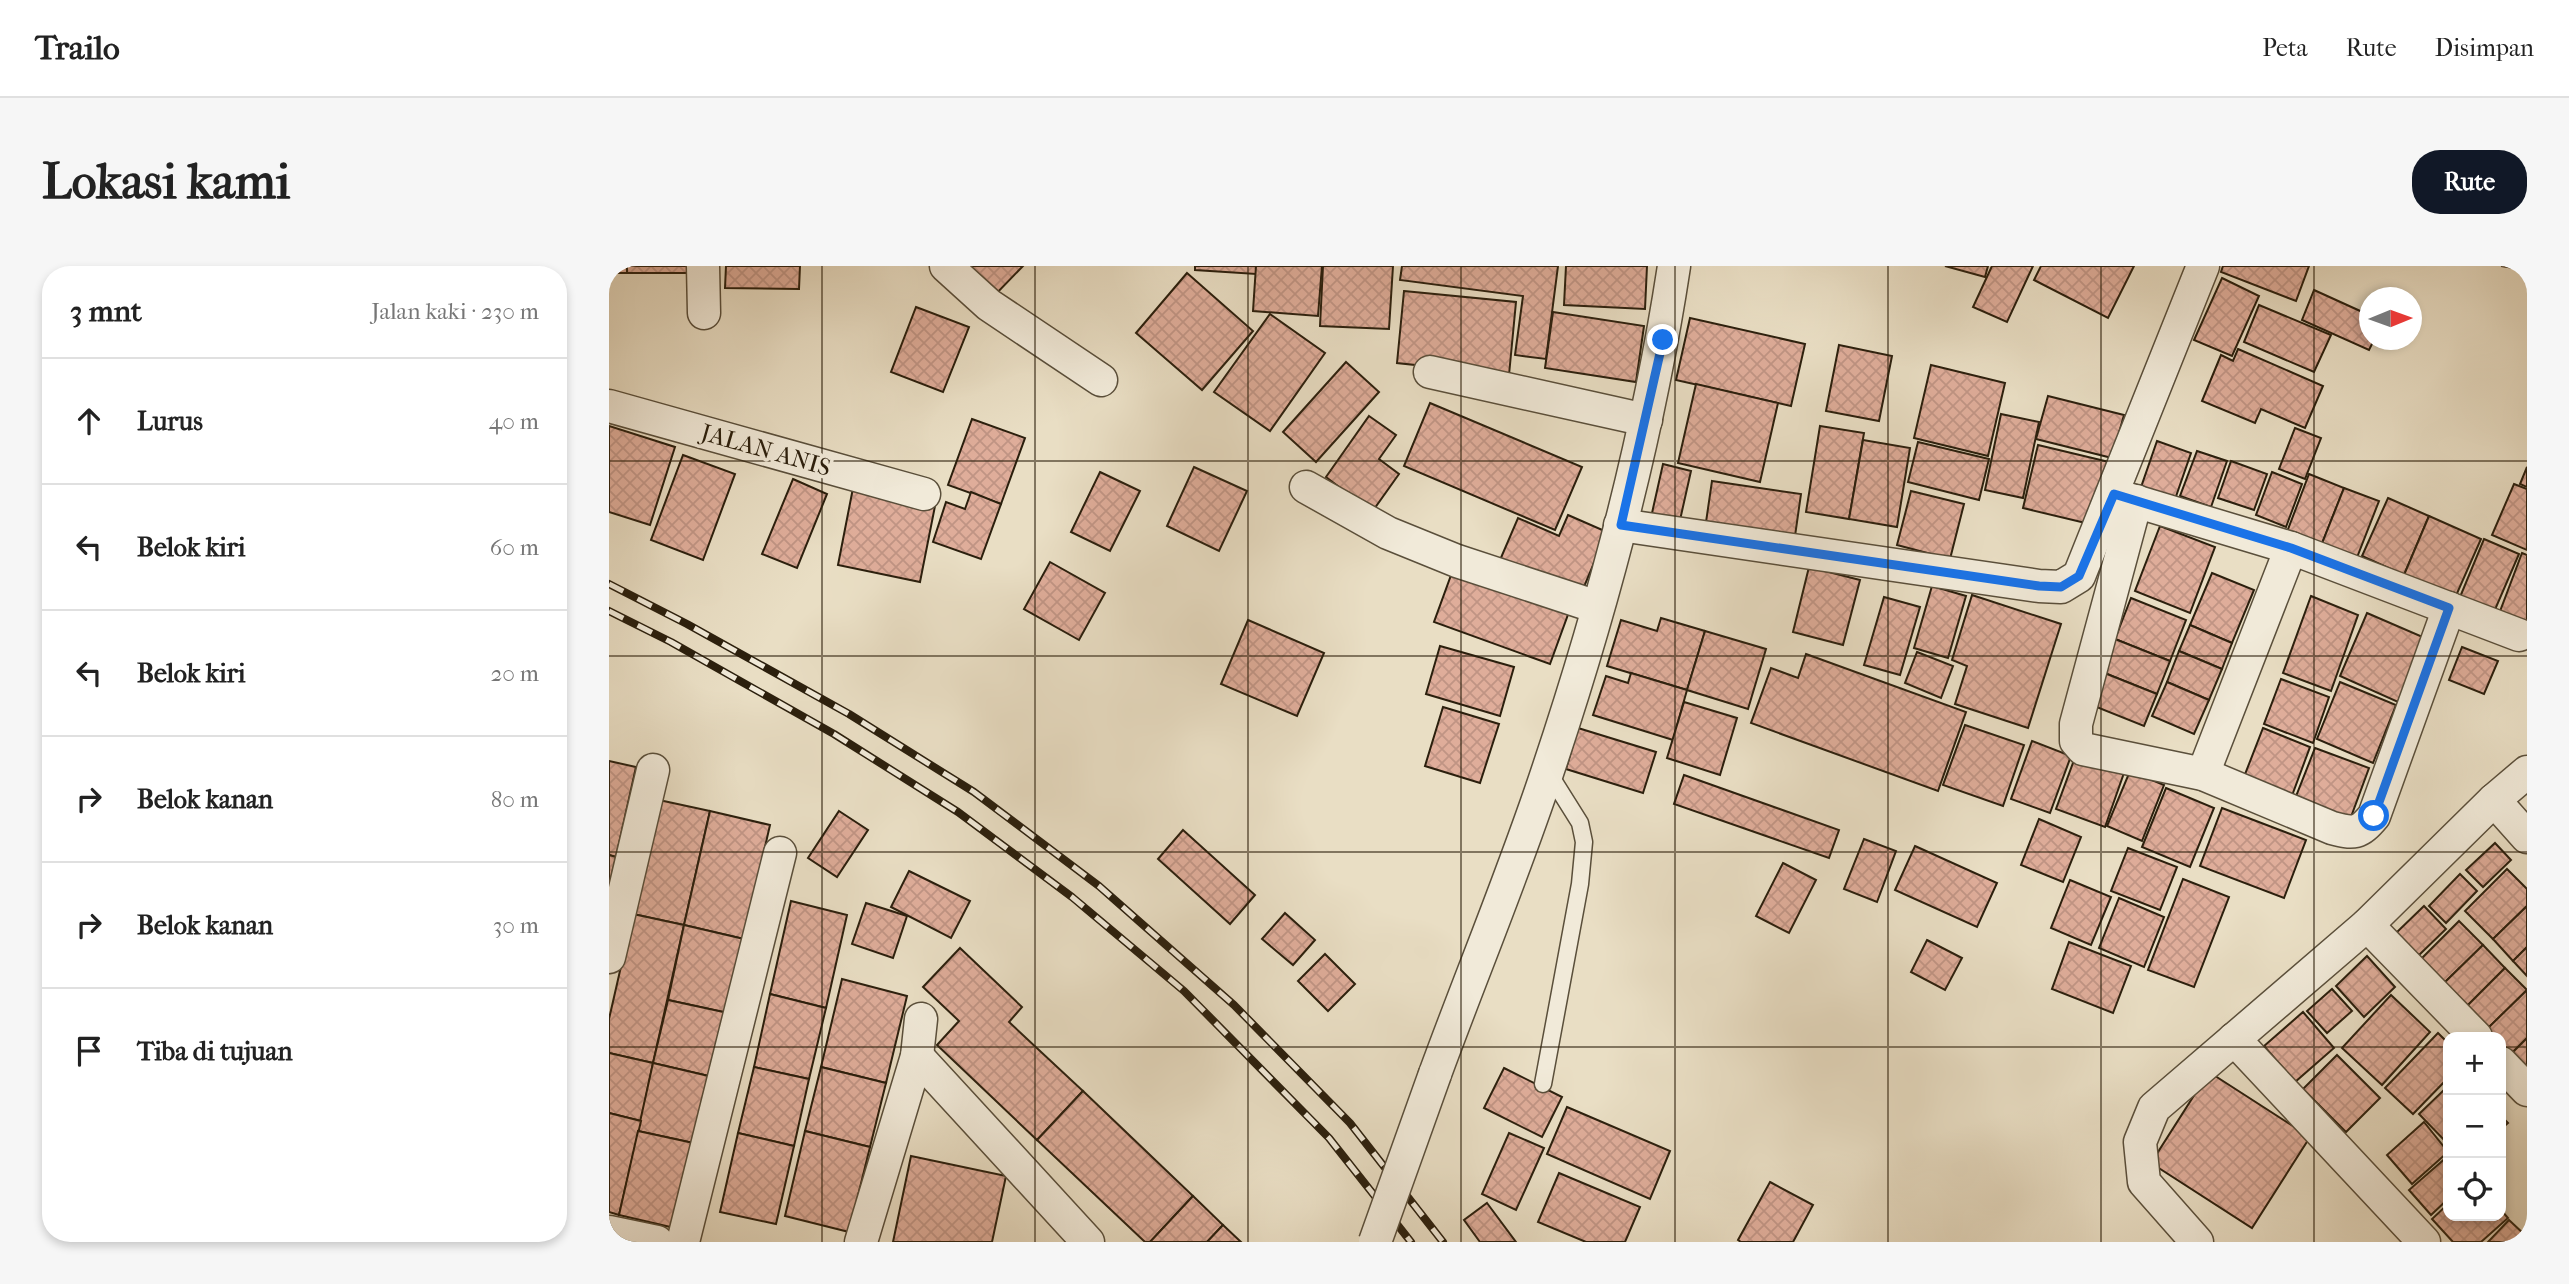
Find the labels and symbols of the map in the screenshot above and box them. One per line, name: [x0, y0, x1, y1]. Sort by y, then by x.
north arrow: [2359, 287, 2422, 350]
route end: [1647, 324, 1678, 355]
street label: JALAN ANIS: [696, 418, 834, 482]
route start: [2358, 800, 2389, 831]

